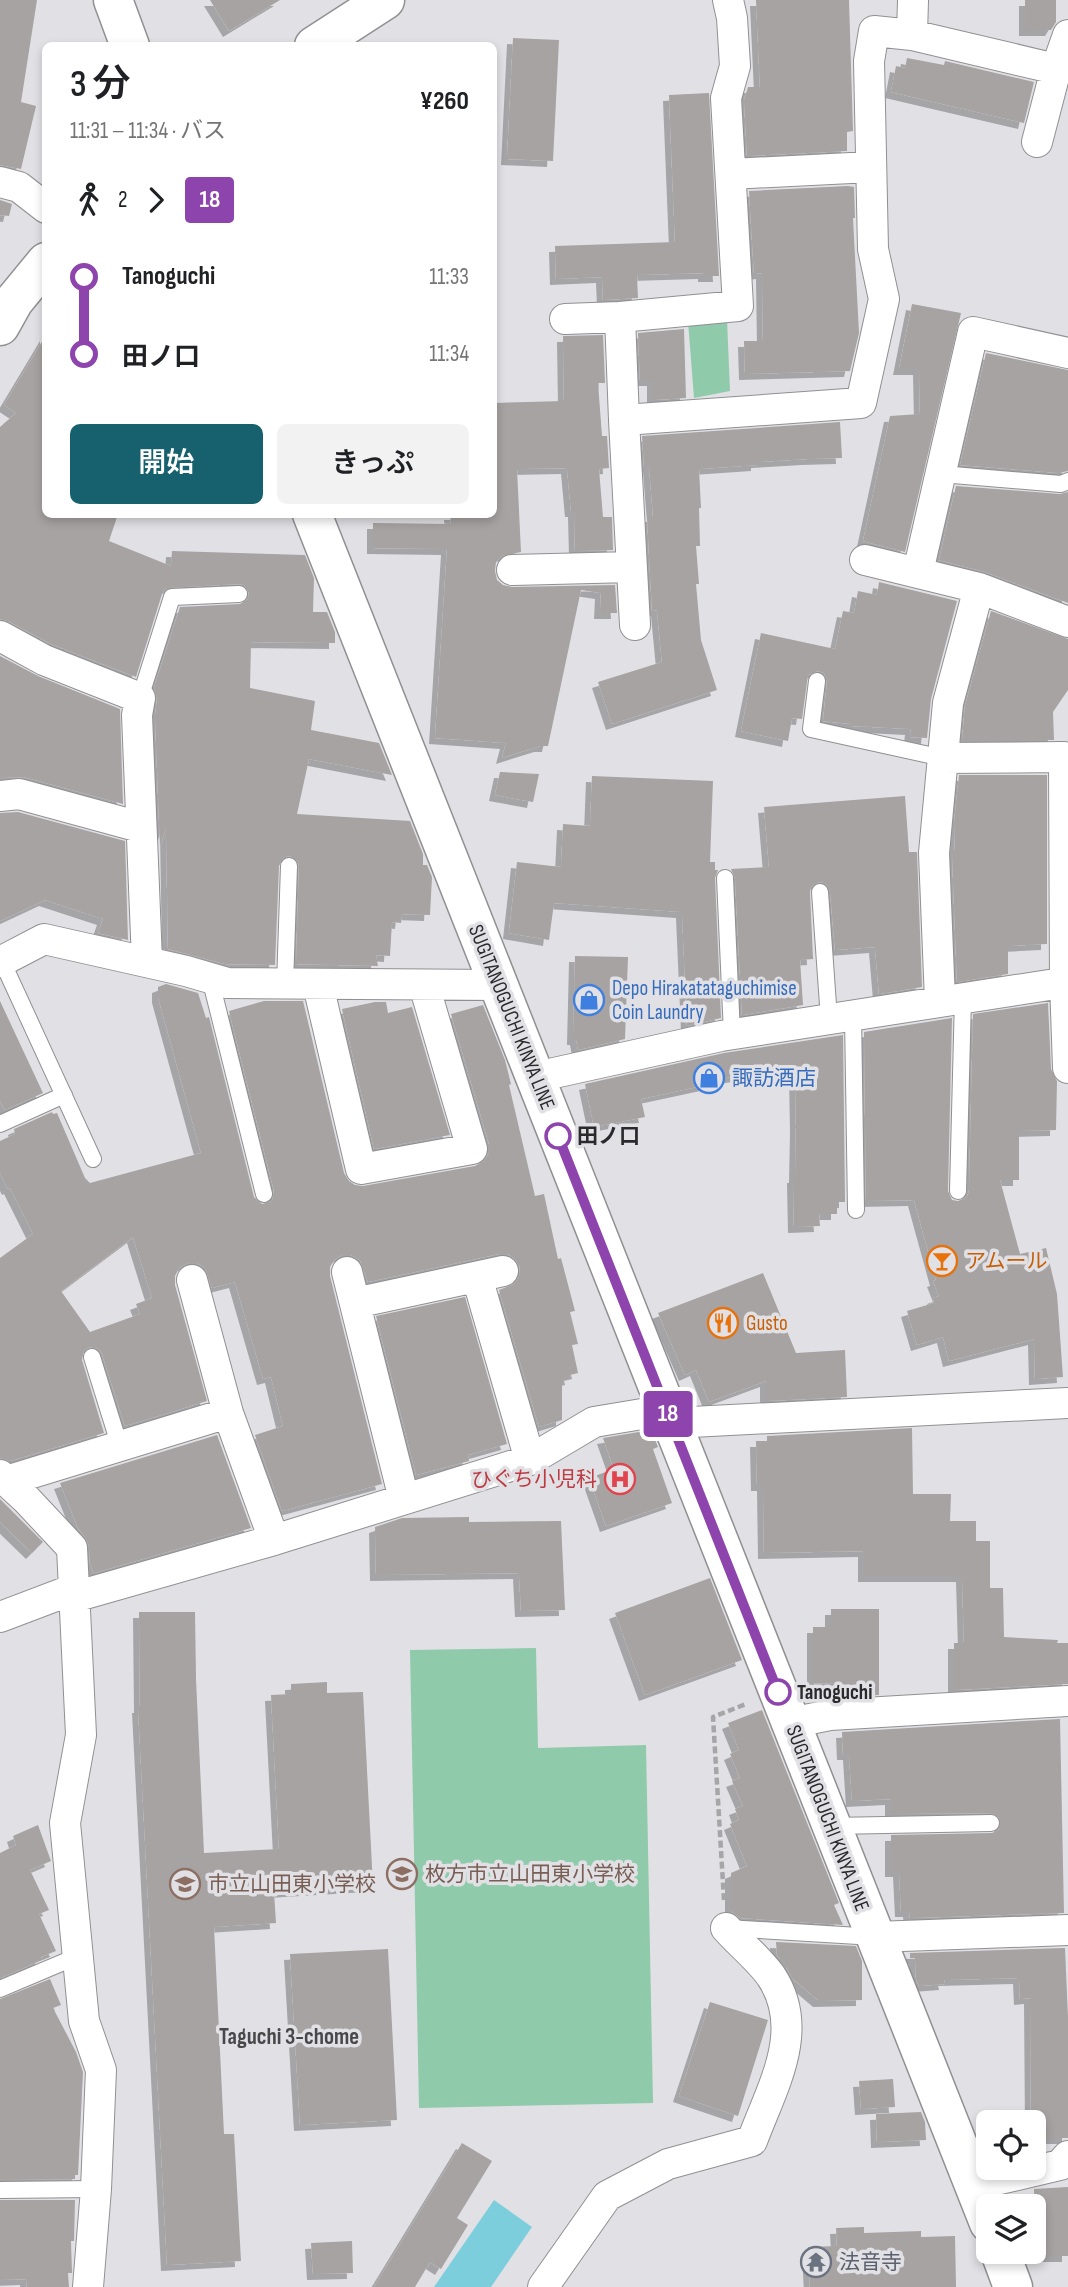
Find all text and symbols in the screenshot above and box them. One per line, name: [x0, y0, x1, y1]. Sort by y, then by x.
text: 3 分: [70, 62, 131, 107]
text: ¥260: [420, 86, 469, 117]
text: 11:31 – 11:34 · バス: [70, 117, 226, 145]
icon: walk: [70, 181, 108, 219]
icon: forward: [137, 181, 175, 219]
text: 18: [199, 185, 220, 214]
text: 2: [118, 186, 127, 214]
text: Tanoguchi: [122, 261, 215, 292]
text: 11:33: [429, 263, 469, 291]
text: 11:34: [429, 340, 469, 368]
text: 田ノ口: [122, 342, 200, 373]
button: 開始: [70, 424, 263, 504]
button: きっぷ: [277, 424, 469, 504]
street label: SUGITANOGUCHI KINYA LINE: [463, 921, 560, 1113]
place label: Depo Hirakatataguchimise Coin Laundry: [612, 976, 797, 1025]
shop icon: Depo Hirakatataguchimise Coin Laundry: [572, 983, 606, 1017]
shop icon: 諏訪酒店: [692, 1061, 726, 1095]
place label: 諏訪酒店: [732, 1066, 816, 1091]
marker: 田ノ口: [545, 1123, 571, 1149]
place label: 田ノ口: [577, 1124, 640, 1149]
bar icon: アムール: [925, 1244, 959, 1278]
place label: アムール: [965, 1249, 1048, 1274]
restaurant icon: Gusto: [706, 1306, 740, 1340]
place label: Gusto: [746, 1311, 788, 1336]
line badge: 18: [636, 1391, 700, 1437]
text: 18: [658, 1399, 678, 1428]
hospital icon: ひぐち小児科: [603, 1462, 637, 1496]
place label: ひぐち小児科: [471, 1467, 597, 1492]
marker: Tanoguchi: [765, 1679, 791, 1705]
place label: Tanoguchi: [797, 1680, 872, 1705]
street label: SUGITANOGUCHI KINYA LINE: [781, 1722, 875, 1915]
school or university icon: 枚方市立山田東小学校: [385, 1857, 419, 1891]
place label: 枚方市立山田東小学校: [425, 1862, 635, 1887]
school or university icon: 市立山田東小学校: [168, 1867, 202, 1901]
place label: 市立山田東小学校: [208, 1872, 376, 1897]
district label: Taguchi 3-chome: [219, 2023, 359, 2051]
map controls: [976, 2110, 1046, 2264]
button: locate: [976, 2110, 1046, 2180]
button: layers: [976, 2194, 1046, 2264]
temple icon: 法音寺: [799, 2245, 833, 2279]
place label: 法音寺: [839, 2250, 902, 2275]

